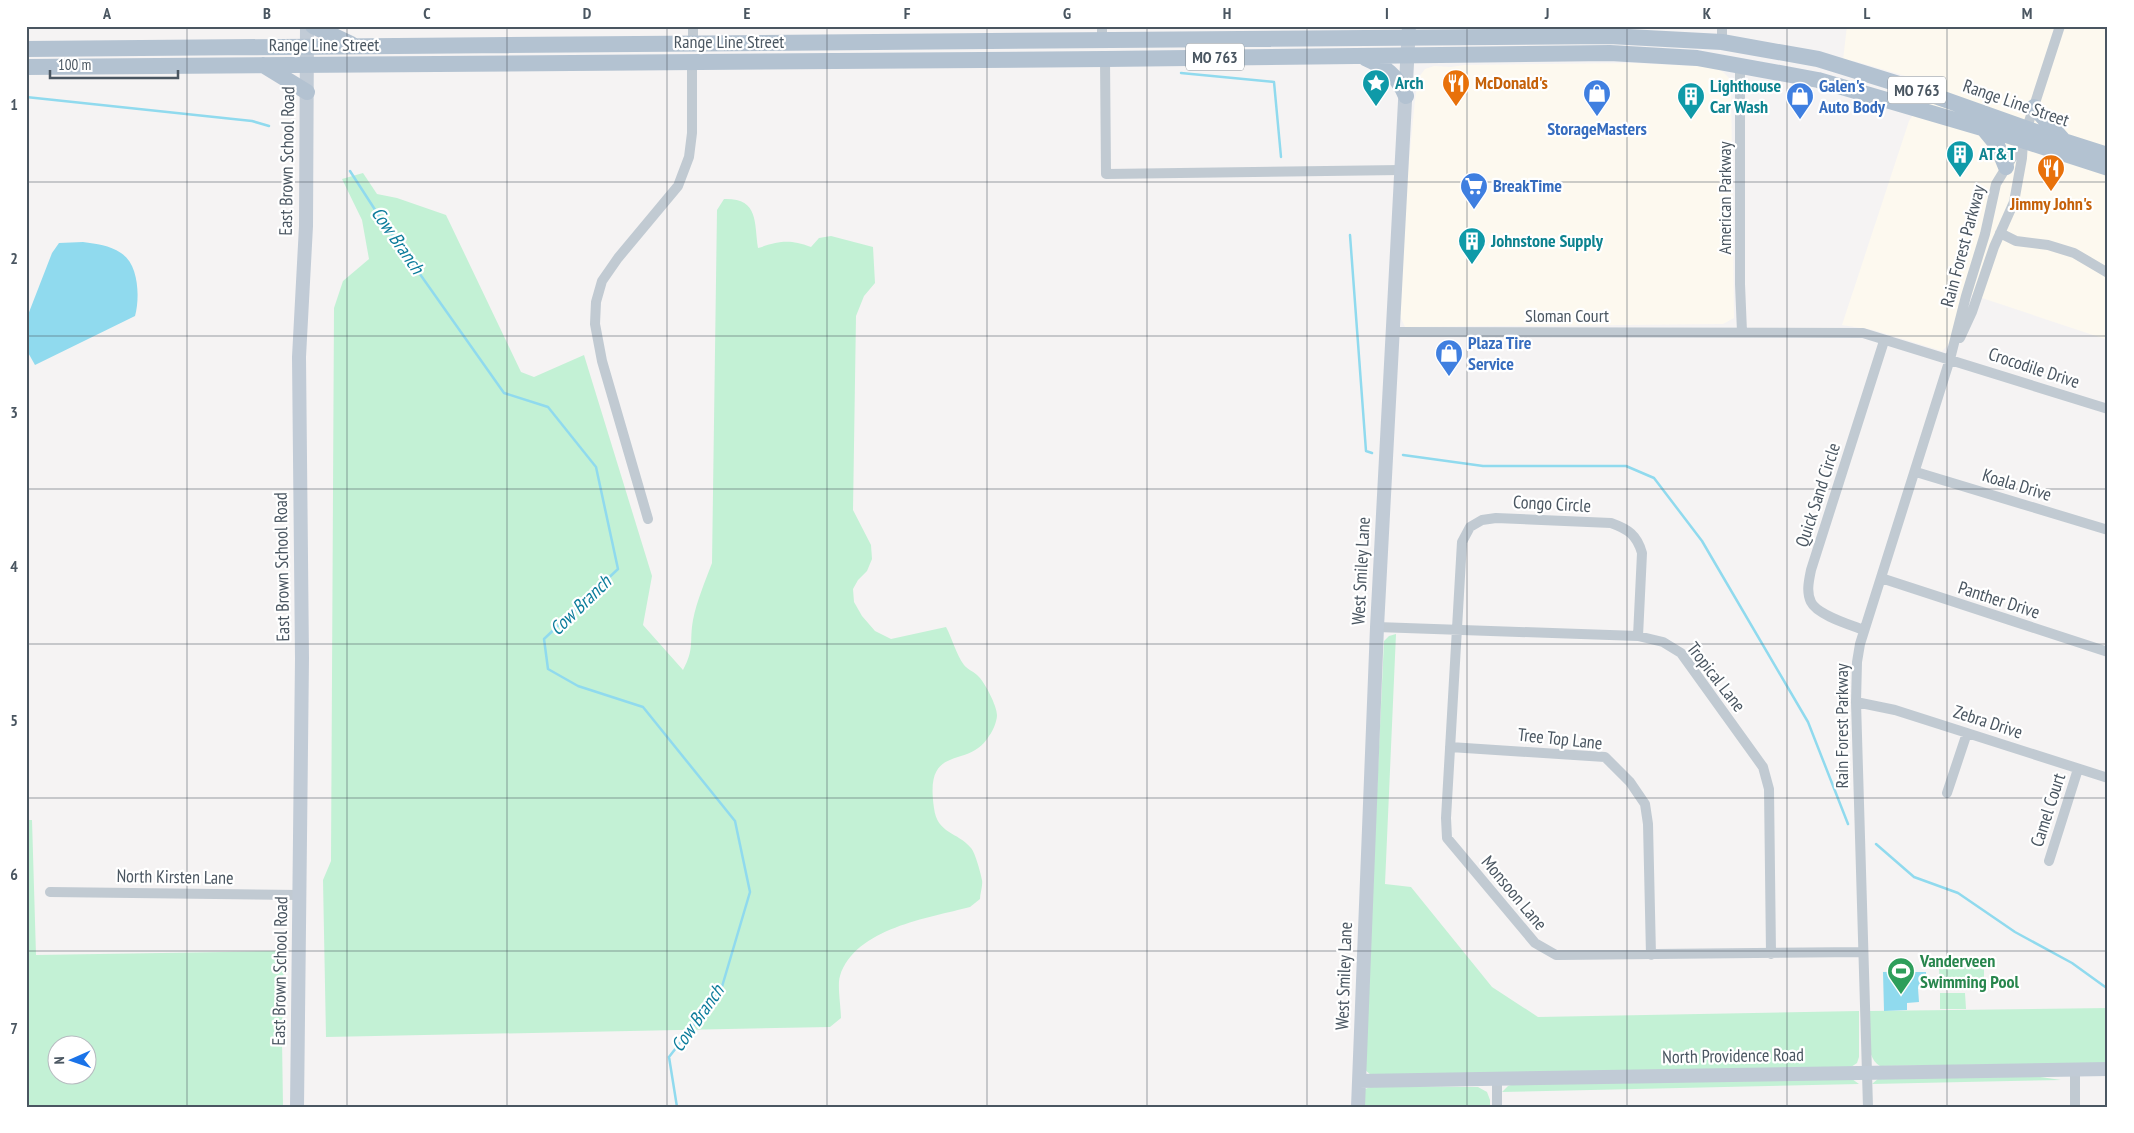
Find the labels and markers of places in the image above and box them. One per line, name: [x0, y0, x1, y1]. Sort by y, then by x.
place icon: Arch: [1361, 68, 1391, 107]
restaurant icon: McDonald's: [1441, 68, 1471, 107]
place label: Arch: [1394, 71, 1424, 94]
place label: McDonald's: [1475, 71, 1548, 94]
place label: Lighthouse Car Wash: [1710, 74, 1781, 118]
place label: Galen's Auto Body: [1818, 74, 1886, 118]
shop icon: StorageMasters: [1582, 78, 1612, 117]
building icon: Lighthouse Car Wash: [1676, 81, 1706, 120]
shop icon: Galen's Auto Body: [1785, 81, 1815, 120]
place label: StorageMasters: [1547, 117, 1647, 140]
building icon: AT&T: [1945, 139, 1975, 178]
place label: AT&T: [1978, 142, 2016, 165]
restaurant icon: Jimmy John's: [2036, 153, 2066, 192]
supermarket icon: BreakTime: [1459, 171, 1489, 210]
place label: BreakTime: [1493, 174, 1562, 197]
place label: Jimmy John's: [2009, 192, 2092, 215]
building icon: Johnstone Supply: [1457, 226, 1487, 265]
place label: Johnstone Supply: [1490, 229, 1604, 252]
place label: Plaza Tire Service: [1468, 331, 1532, 375]
shop icon: Plaza Tire Service: [1434, 338, 1464, 377]
place label: Vanderveen Swimming Pool: [1919, 949, 2019, 993]
sports icon: Vanderveen Swimming Pool: [1886, 956, 1916, 995]

